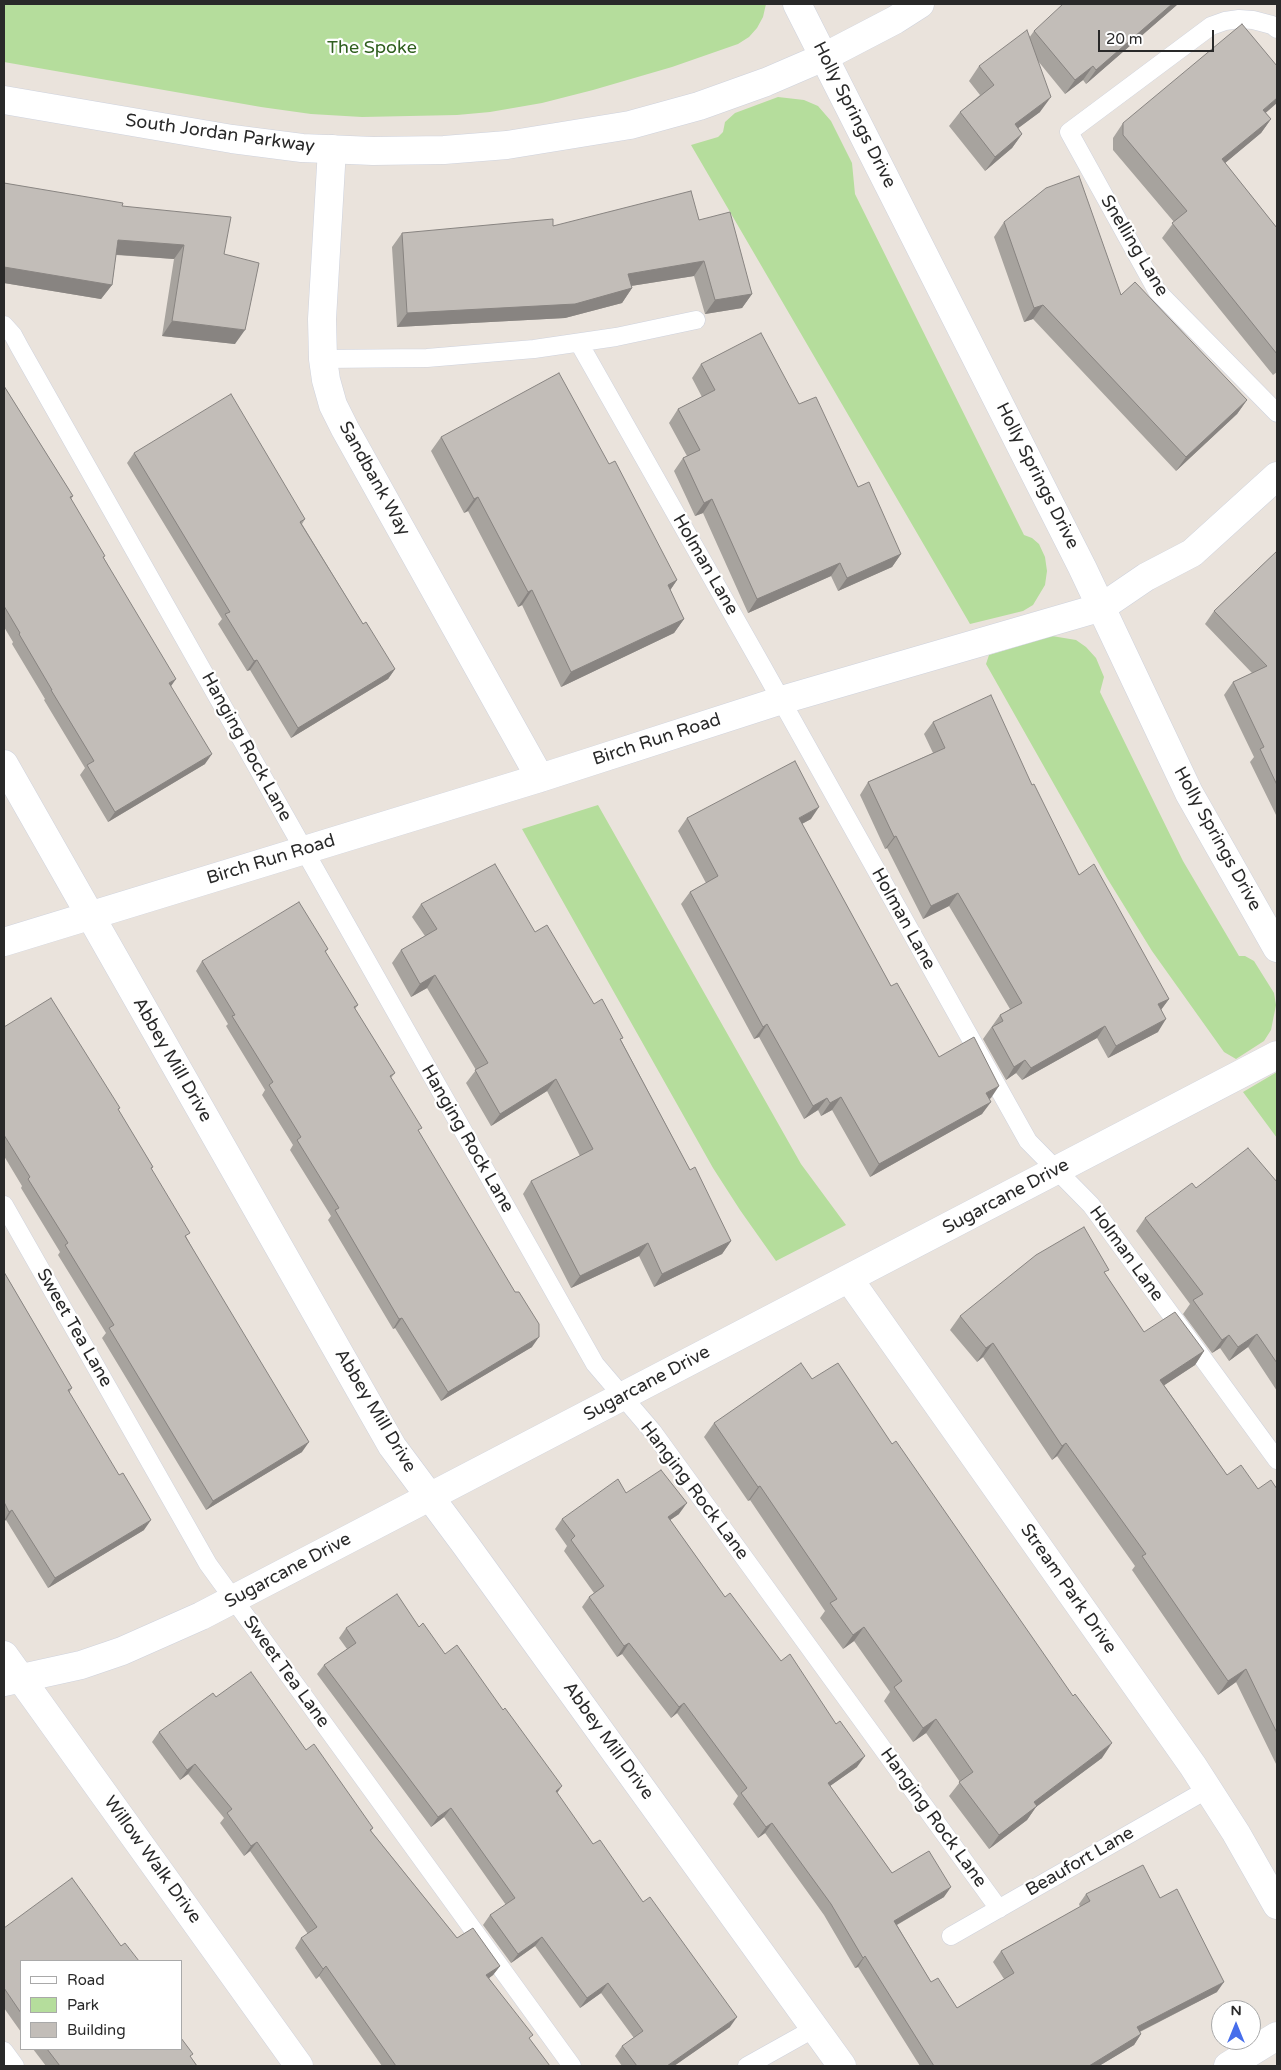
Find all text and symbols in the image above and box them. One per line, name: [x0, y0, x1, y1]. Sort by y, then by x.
scale bar: [1101, 20, 1217, 52]
text: 20 m: [1106, 30, 1143, 48]
park label: The Spoke: [327, 37, 417, 59]
street label: Holly Springs Drive: [808, 38, 900, 192]
street label: South Jordan Parkway: [124, 110, 316, 158]
street label: Snelling Lane: [1095, 192, 1173, 300]
street label: Holly Springs Drive: [991, 399, 1083, 553]
street label: Sandbank Way: [334, 418, 414, 540]
street label: Holman Lane: [667, 511, 743, 619]
street label: Hanging Rock Lane: [196, 669, 296, 825]
street label: Birch Run Road: [590, 709, 724, 771]
street label: Holly Springs Drive: [1168, 763, 1266, 915]
street label: Birch Run Road: [204, 830, 338, 890]
street label: Holman Lane: [866, 864, 940, 974]
street label: Abbey Mill Drive: [128, 994, 216, 1126]
street label: Hanging Rock Lane: [416, 1061, 518, 1217]
street label: Sugarcane Drive: [939, 1155, 1073, 1239]
street label: Holman Lane: [1084, 1202, 1168, 1306]
street label: Sweet Tea Lane: [31, 1265, 117, 1391]
street label: Sugarcane Drive: [580, 1342, 714, 1426]
street label: Abbey Mill Drive: [330, 1345, 420, 1477]
street label: Hanging Rock Lane: [635, 1418, 753, 1564]
street label: Stream Park Drive: [1015, 1520, 1121, 1658]
street label: Sugarcane Drive: [221, 1529, 355, 1613]
street label: Sweet Tea Lane: [238, 1612, 334, 1732]
street label: Abbey Mill Drive: [558, 1678, 658, 1804]
street label: Hanging Rock Lane: [875, 1744, 991, 1892]
street label: Willow Walk Drive: [99, 1792, 205, 1928]
street label: Beaufort Lane: [1022, 1822, 1138, 1902]
legend: [20, 1960, 182, 2050]
text: Road: [67, 1971, 105, 1989]
text: Park: [67, 1996, 99, 2014]
north arrow: [1211, 2000, 1261, 2050]
text: N: [1230, 2002, 1242, 2019]
text: Building: [67, 2021, 126, 2039]

